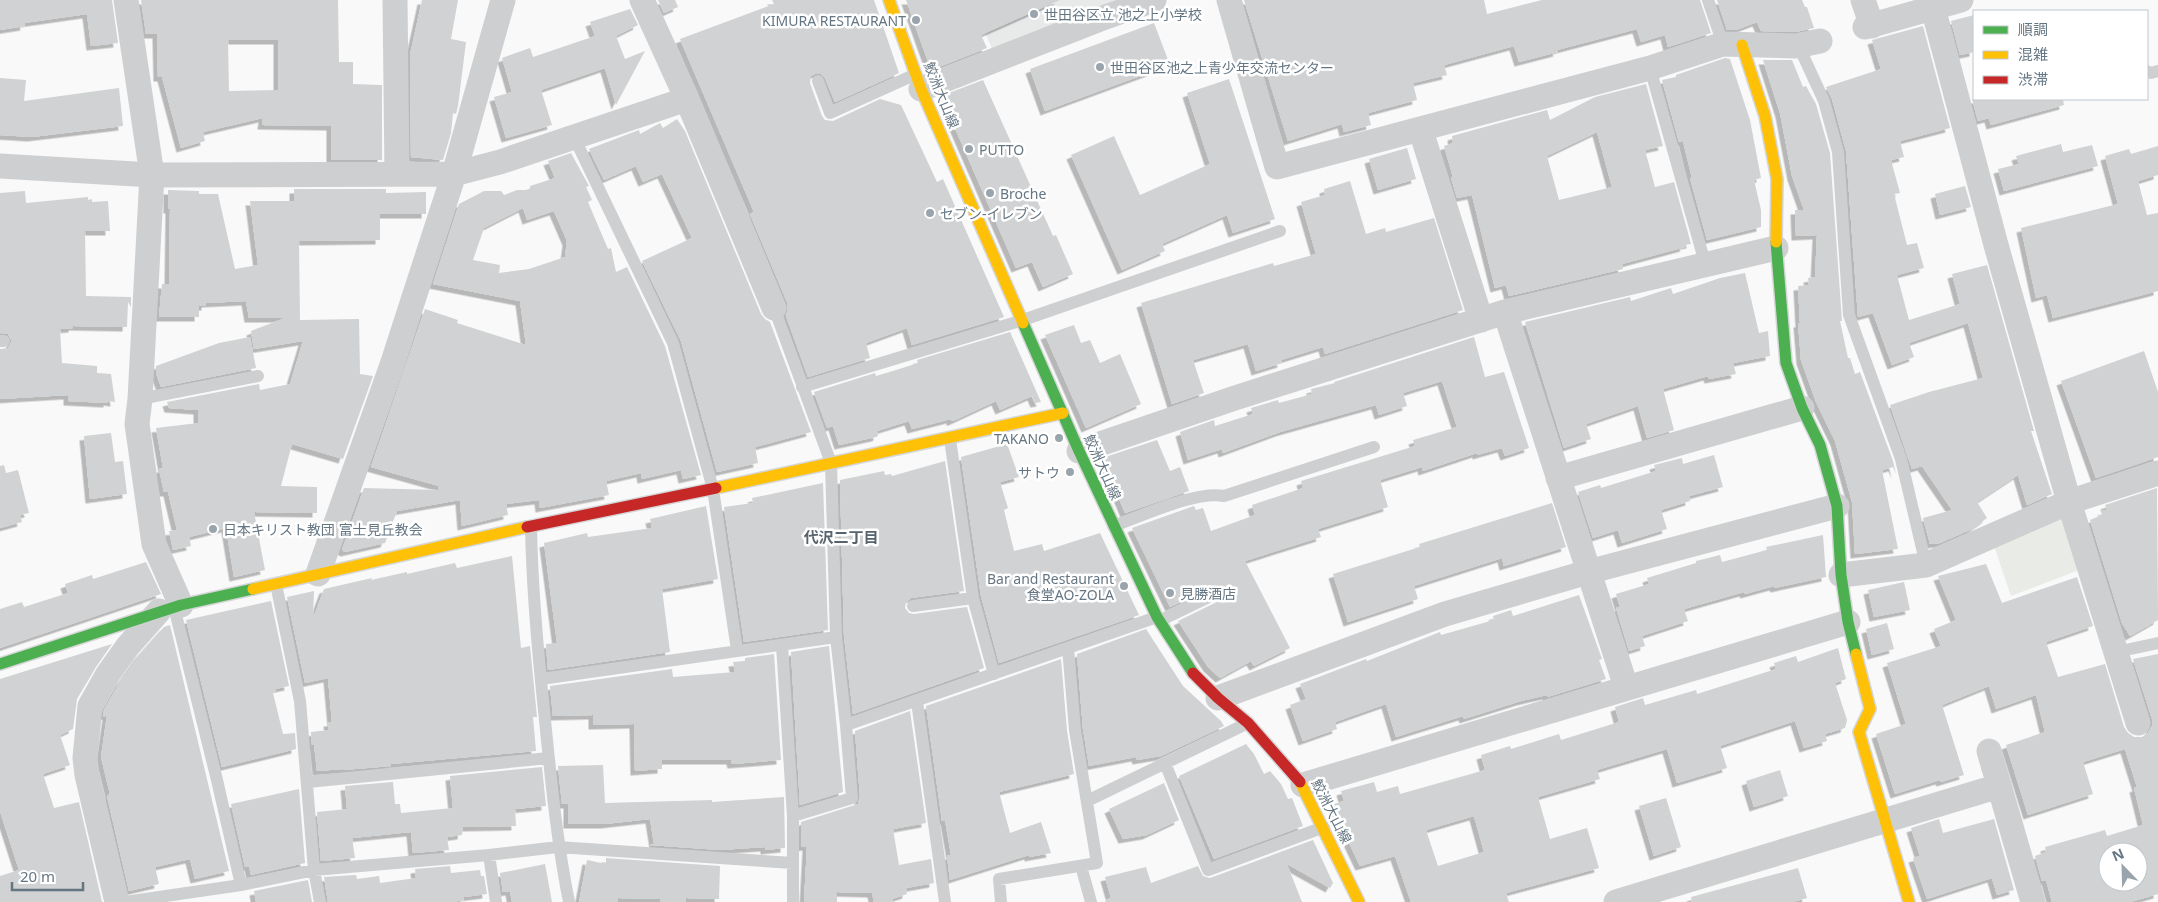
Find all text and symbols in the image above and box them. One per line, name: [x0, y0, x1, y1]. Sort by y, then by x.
place label: 世田谷区立 池之上小学校: [1044, 5, 1202, 24]
marker: 世田谷区立 池之上小学校: [1028, 8, 1040, 20]
legend: [1973, 10, 2148, 100]
place label: KIMURA RESTAURANT: [762, 11, 906, 30]
marker: KIMURA RESTAURANT: [910, 14, 922, 26]
text: 順調: [2018, 19, 2048, 39]
text: 混雑: [2018, 44, 2048, 64]
place label: 世田谷区池之上青少年交流センター: [1110, 58, 1334, 77]
street label: 鮫洲大山線: [920, 59, 964, 131]
marker: 世田谷区池之上青少年交流センター: [1094, 61, 1106, 73]
text: 渋滞: [2018, 69, 2048, 89]
place label: PUTTO: [979, 140, 1024, 159]
marker: PUTTO: [963, 143, 975, 155]
place label: Broche: [1000, 184, 1046, 203]
marker: Broche: [984, 187, 996, 199]
place label: セブン-イレブン: [940, 204, 1043, 223]
marker: セブン-イレブン: [924, 207, 936, 219]
place label: TAKANO: [994, 429, 1049, 448]
street label: 鮫洲大山線: [1080, 431, 1126, 503]
marker: TAKANO: [1053, 432, 1065, 444]
place label: サトウ: [1018, 463, 1060, 482]
marker: サトウ: [1064, 466, 1076, 478]
place label: 日本キリスト教団 富士見丘教会: [223, 520, 423, 539]
marker: 日本キリスト教団 富士見丘教会: [207, 523, 219, 535]
district label: 代沢二丁目: [803, 527, 879, 547]
place label: Bar and Restaurant 食堂AO-ZOLA: [987, 569, 1114, 604]
marker: Bar and Restaurant 食堂AO-ZOLA: [1118, 580, 1130, 592]
place label: 見勝酒店: [1180, 584, 1236, 603]
marker: 見勝酒店: [1164, 587, 1176, 599]
street label: 鮫洲大山線: [1308, 776, 1356, 846]
north arrow: [2098, 842, 2148, 892]
text: N: [2109, 844, 2127, 866]
scale bar: [12, 860, 84, 892]
text: 20 m: [20, 866, 55, 886]

